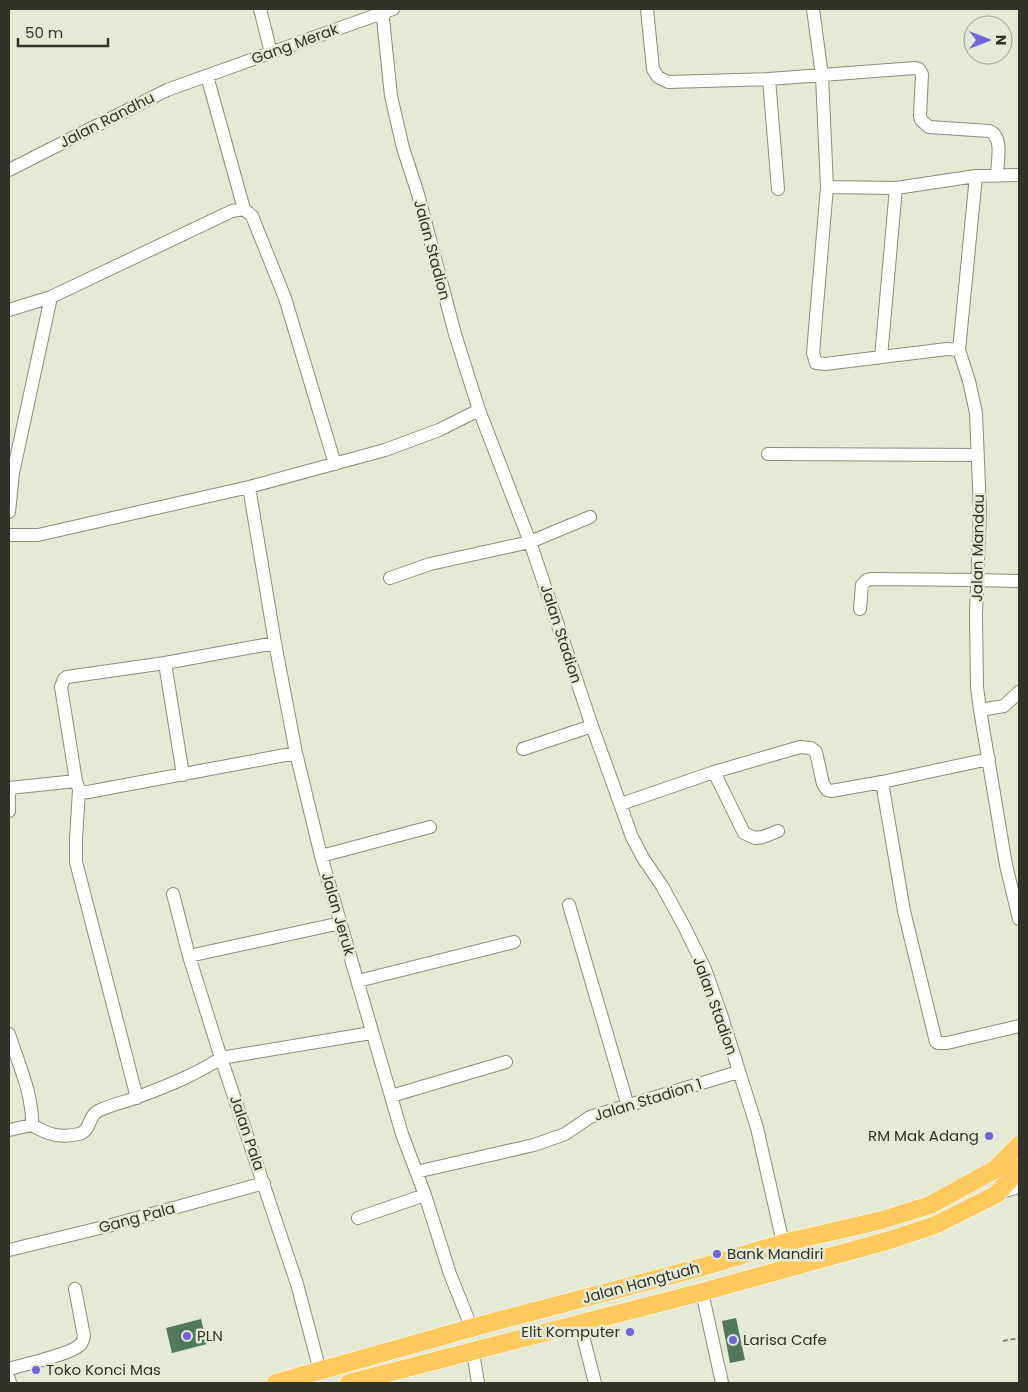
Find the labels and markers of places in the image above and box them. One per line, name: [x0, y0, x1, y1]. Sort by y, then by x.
place label: RM Mak Adang: [868, 1125, 979, 1146]
marker: RM Mak Adang: [983, 1130, 995, 1142]
place label: Bank Mandiri: [727, 1243, 823, 1264]
marker: Bank Mandiri: [711, 1248, 723, 1260]
place label: Elit Komputer: [521, 1321, 620, 1342]
place label: PLN: [197, 1325, 223, 1346]
marker: Elit Komputer: [624, 1326, 636, 1338]
place label: Larisa Cafe: [743, 1329, 827, 1350]
marker: PLN: [181, 1330, 193, 1342]
marker: Larisa Cafe: [727, 1334, 739, 1346]
place label: Toko Konci Mas: [46, 1359, 161, 1380]
marker: Toko Konci Mas: [30, 1364, 42, 1376]

